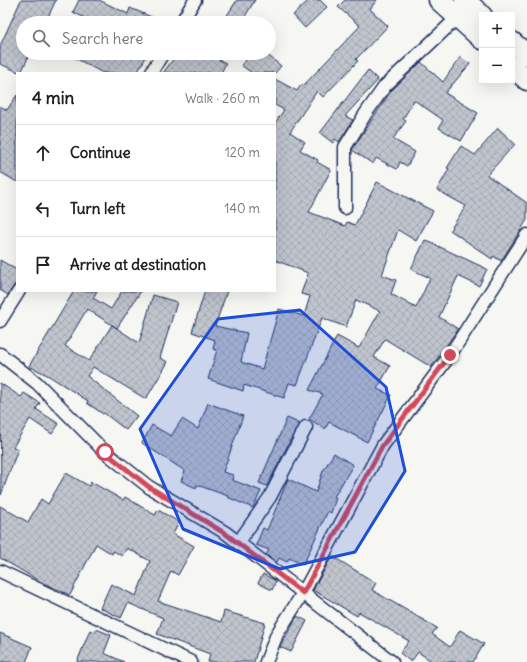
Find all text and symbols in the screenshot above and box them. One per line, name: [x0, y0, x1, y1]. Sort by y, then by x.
map controls: [479, 12, 515, 84]
button: +: [479, 12, 515, 48]
search box: [16, 16, 276, 60]
icon: search: [30, 27, 52, 49]
text: Search here: [62, 29, 143, 48]
button: −: [479, 48, 515, 84]
text: 4 min: [32, 87, 74, 109]
text: Walk · 260 m: [185, 90, 260, 107]
icon: ahead: [32, 142, 54, 164]
text: Continue: [70, 143, 131, 162]
text: 120 m: [225, 144, 260, 161]
icon: left: [32, 198, 54, 220]
text: Turn left: [70, 199, 125, 218]
text: 140 m: [224, 200, 260, 217]
icon: arrive: [32, 254, 54, 276]
text: Arrive at destination: [70, 255, 206, 274]
route end: [441, 346, 459, 364]
route start: [96, 443, 114, 461]

